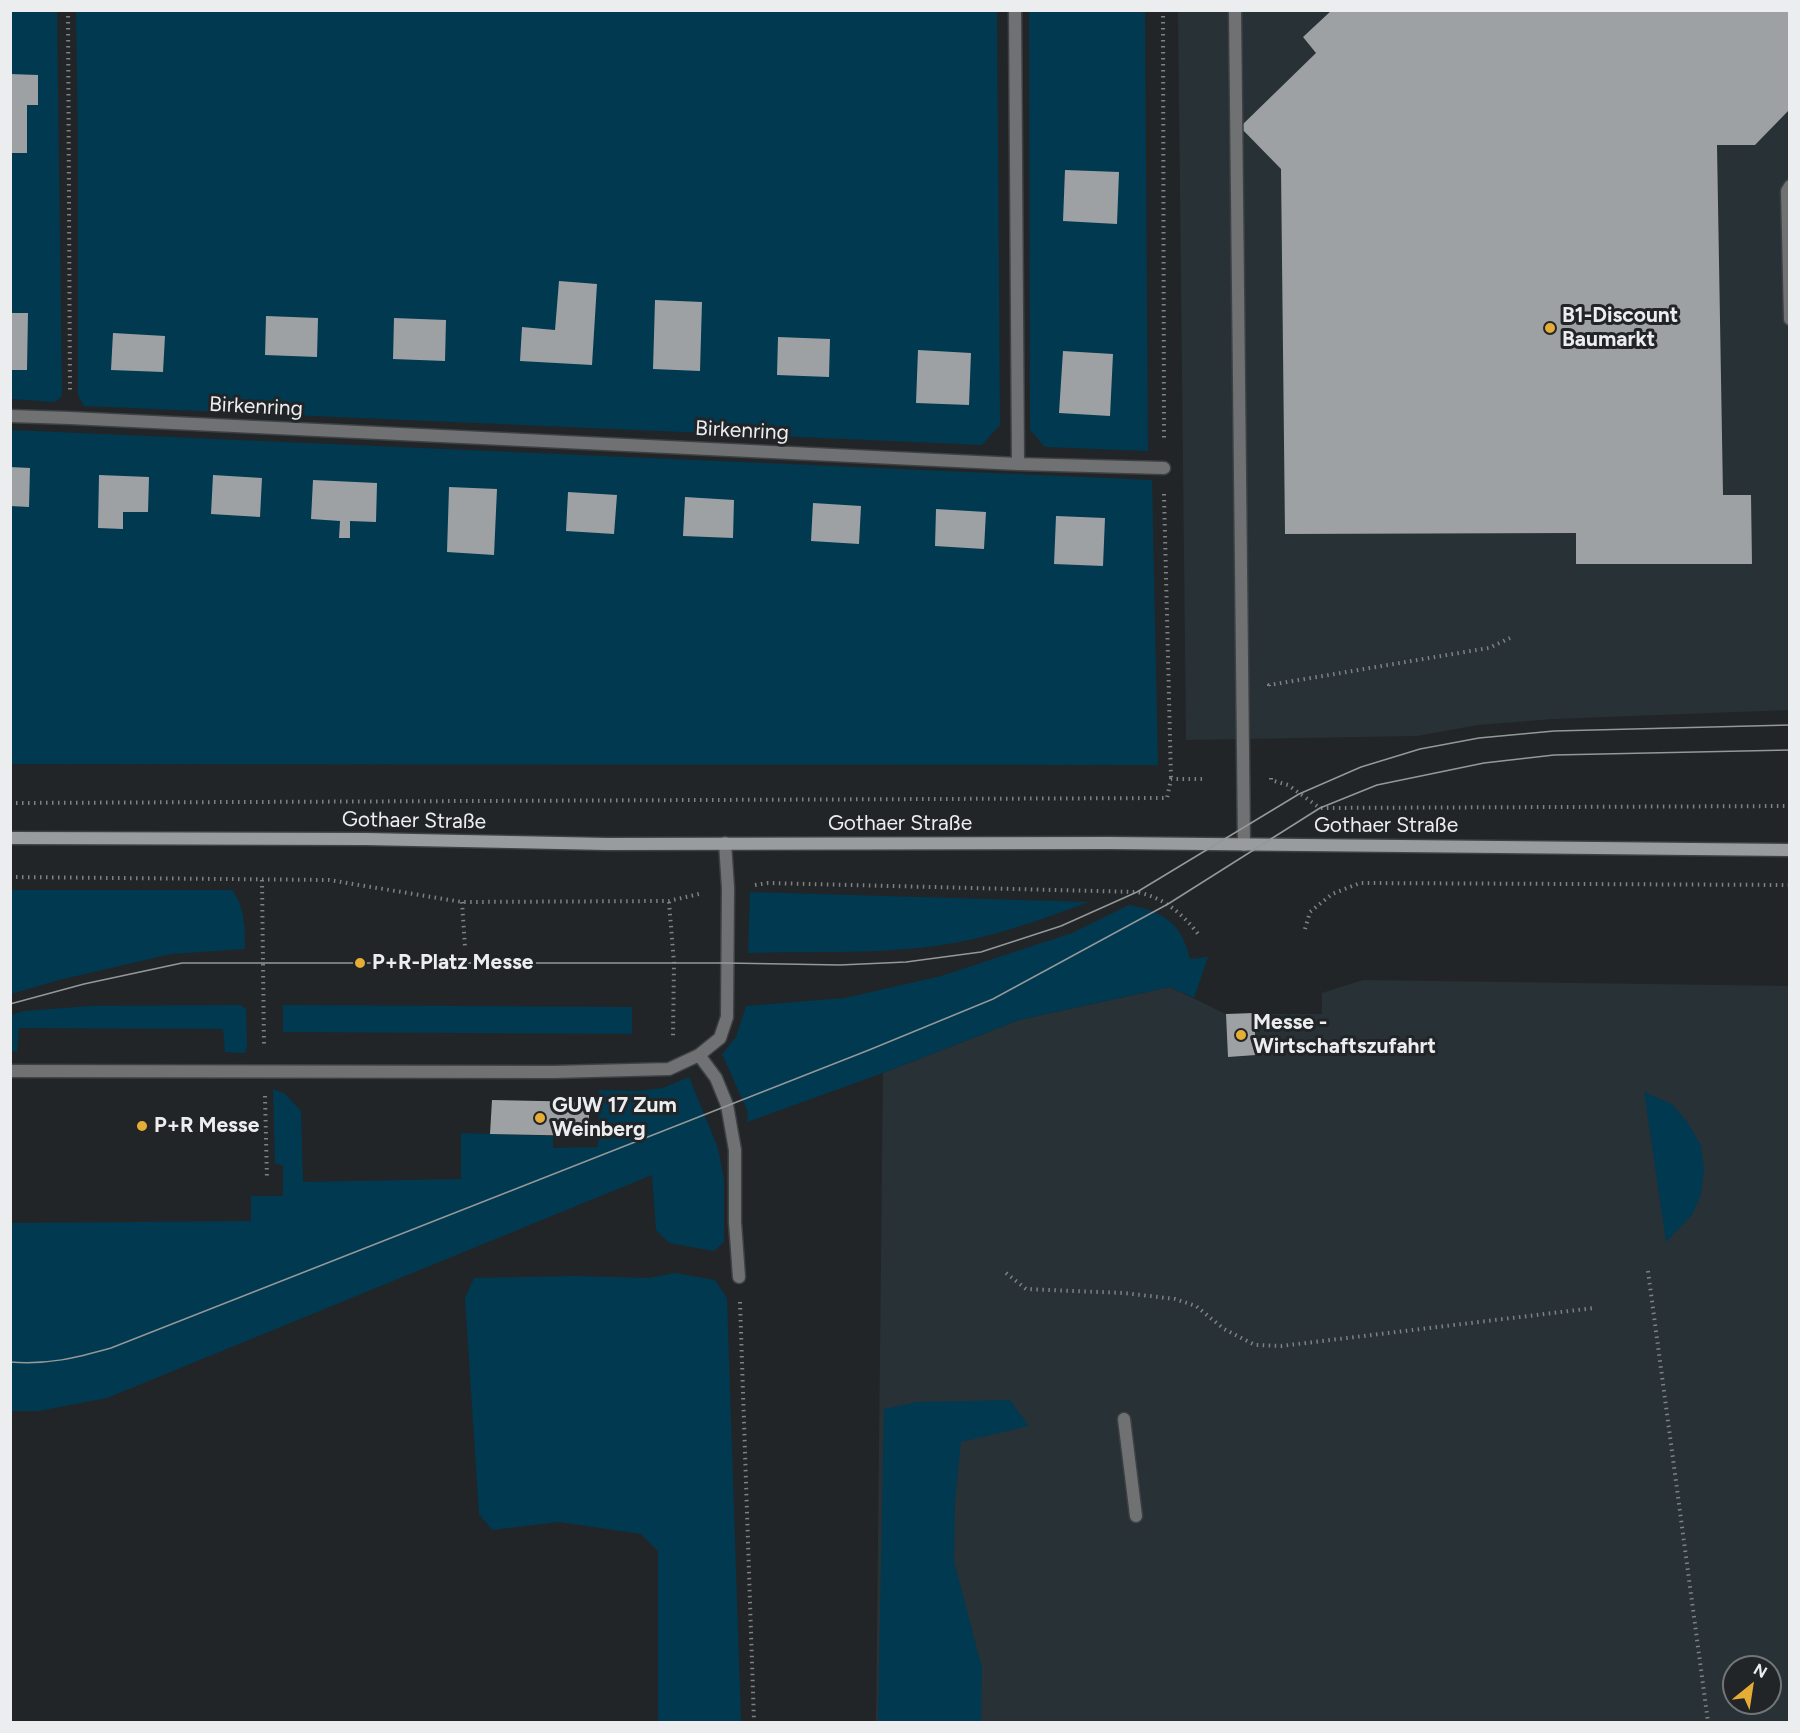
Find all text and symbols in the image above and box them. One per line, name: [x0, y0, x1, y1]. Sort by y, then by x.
place label: B1-Discount Baumarkt: [1562, 303, 1678, 353]
marker: B1-Discount Baumarkt: [1543, 321, 1557, 335]
street label: Birkenring: [208, 392, 304, 422]
street label: Birkenring: [694, 416, 790, 446]
street label: Gothaer Straße: [342, 807, 486, 835]
street label: Gothaer Straße: [828, 811, 972, 837]
street label: Gothaer Straße: [1314, 813, 1458, 839]
place label: P+R-Platz Messe: [372, 950, 533, 976]
marker: P+R-Platz Messe: [353, 956, 367, 970]
place label: Messe - Wirtschaftszufahrt: [1253, 1010, 1436, 1060]
marker: Messe - Wirtschaftszufahrt: [1234, 1028, 1248, 1042]
place label: GUW 17 Zum Weinberg: [552, 1093, 677, 1143]
marker: GUW 17 Zum Weinberg: [533, 1111, 547, 1125]
place label: P+R Messe: [154, 1113, 259, 1139]
marker: P+R Messe: [135, 1119, 149, 1133]
north arrow: [1722, 1655, 1782, 1715]
text: N: [1750, 1659, 1770, 1682]

